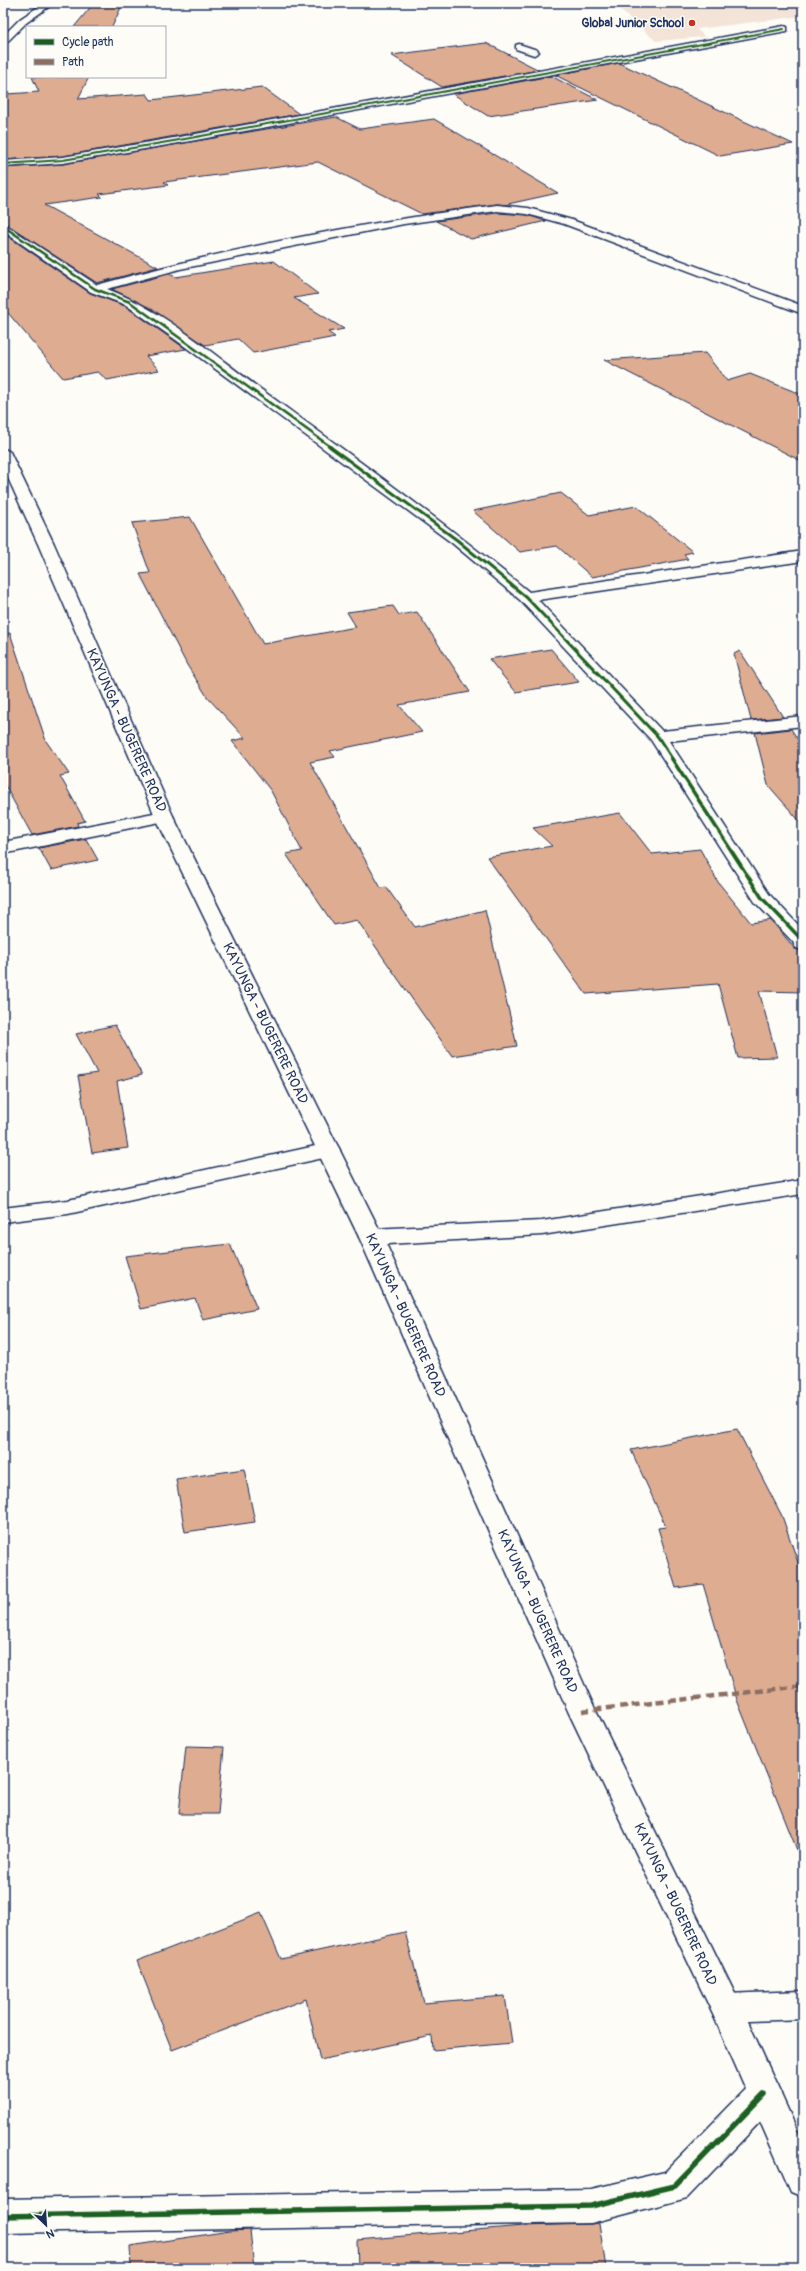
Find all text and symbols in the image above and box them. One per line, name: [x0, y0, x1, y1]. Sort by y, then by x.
place label: Global Junior School: [581, 16, 684, 31]
marker: Global Junior School: [687, 18, 697, 28]
legend: [26, 26, 166, 78]
text: Cycle path: [62, 35, 114, 50]
text: Path: [62, 55, 84, 70]
street label: KAYUNGA - BUGERERE ROAD: [83, 646, 170, 815]
street label: KAYUNGA - BUGERERE ROAD: [219, 940, 312, 1107]
street label: KAYUNGA - BUGERERE ROAD: [362, 1231, 449, 1400]
street label: KAYUNGA - BUGERERE ROAD: [494, 1527, 581, 1696]
street label: KAYUNGA - BUGERERE ROAD: [630, 1820, 721, 1988]
north arrow: [26, 2205, 66, 2245]
text: N: [43, 2226, 56, 2241]

